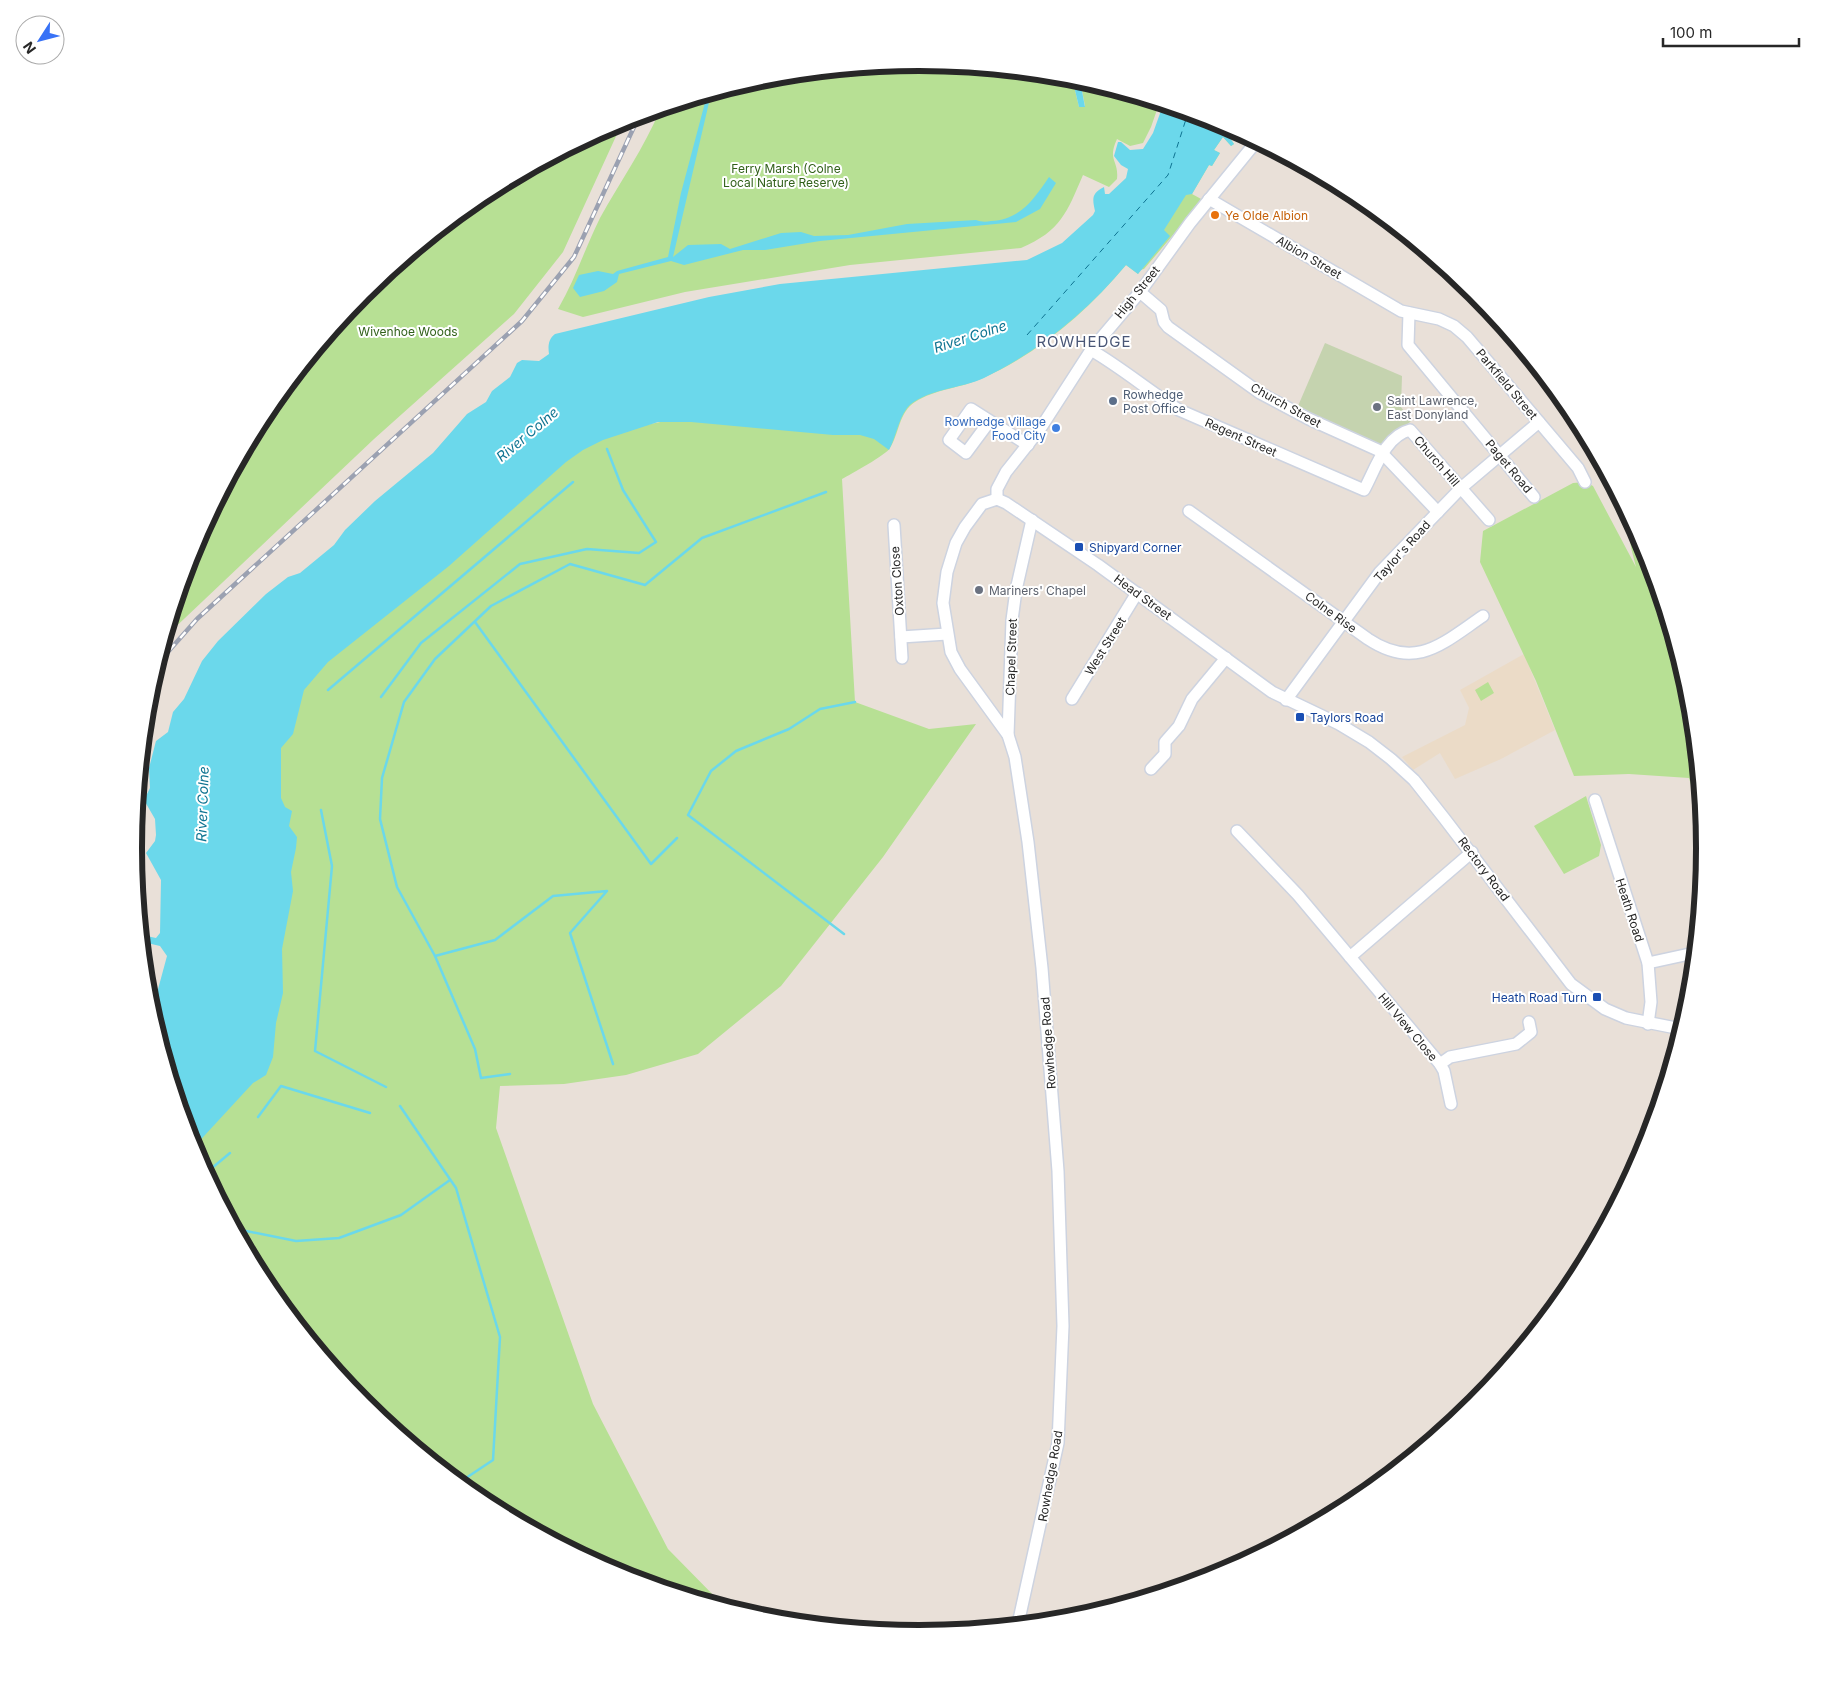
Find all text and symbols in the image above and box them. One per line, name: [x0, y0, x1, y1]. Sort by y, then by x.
north arrow: [15, 15, 65, 65]
scale bar: [1663, 15, 1799, 47]
text: 100 m: [1670, 23, 1712, 42]
text: N: [19, 39, 39, 57]
park label: Ferry Marsh (Colne Local Nature Reserve): [723, 161, 849, 190]
place label: Ye Olde Albion: [1225, 208, 1308, 223]
marker: Ye Olde Albion: [1209, 209, 1221, 221]
street label: Albion Street: [1274, 232, 1344, 282]
street label: High Street: [1111, 263, 1163, 321]
water label: River Colne: [931, 316, 1009, 356]
park label: Wivenhoe Woods: [358, 324, 458, 339]
district label: ROWHEDGE: [1036, 332, 1132, 351]
street label: Parkfield Street: [1473, 346, 1541, 422]
street label: Church Street: [1248, 379, 1324, 431]
place label: Rowhedge Post Office: [1123, 387, 1186, 416]
place label: Saint Lawrence, East Donyland: [1387, 393, 1478, 422]
marker: Rowhedge Post Office: [1107, 395, 1119, 407]
marker: Saint Lawrence, East Donyland: [1371, 401, 1383, 413]
water label: River Colne: [493, 403, 561, 465]
place label: Rowhedge Village Food City: [944, 414, 1046, 443]
street label: Regent Street: [1203, 414, 1279, 460]
marker: Rowhedge Village Food City: [1050, 422, 1062, 434]
street label: Church Hill: [1411, 433, 1463, 489]
street label: Paget Road: [1482, 436, 1536, 496]
street label: Taylor's Road: [1371, 517, 1433, 585]
place label: Shipyard Corner: [1089, 540, 1182, 555]
marker: Shipyard Corner: [1073, 541, 1085, 553]
street label: Oxton Close: [887, 546, 907, 616]
street label: Head Street: [1111, 571, 1175, 623]
place label: Mariners' Chapel: [989, 583, 1086, 598]
marker: Mariners' Chapel: [973, 584, 985, 596]
street label: Colne Rise: [1302, 588, 1360, 636]
street label: West Street: [1081, 614, 1129, 678]
street label: Chapel Street: [1002, 618, 1020, 696]
place label: Taylors Road: [1310, 710, 1384, 725]
marker: Taylors Road: [1294, 711, 1306, 723]
water label: River Colne: [192, 766, 212, 842]
street label: Rectory Road: [1455, 834, 1513, 904]
street label: Heath Road: [1613, 876, 1647, 944]
street label: Hill View Close: [1375, 990, 1441, 1064]
place label: Heath Road Turn: [1492, 990, 1587, 1005]
marker: Heath Road Turn: [1591, 991, 1603, 1003]
street label: Rowhedge Road: [1037, 996, 1059, 1090]
street label: Rowhedge Road: [1035, 1429, 1065, 1523]

